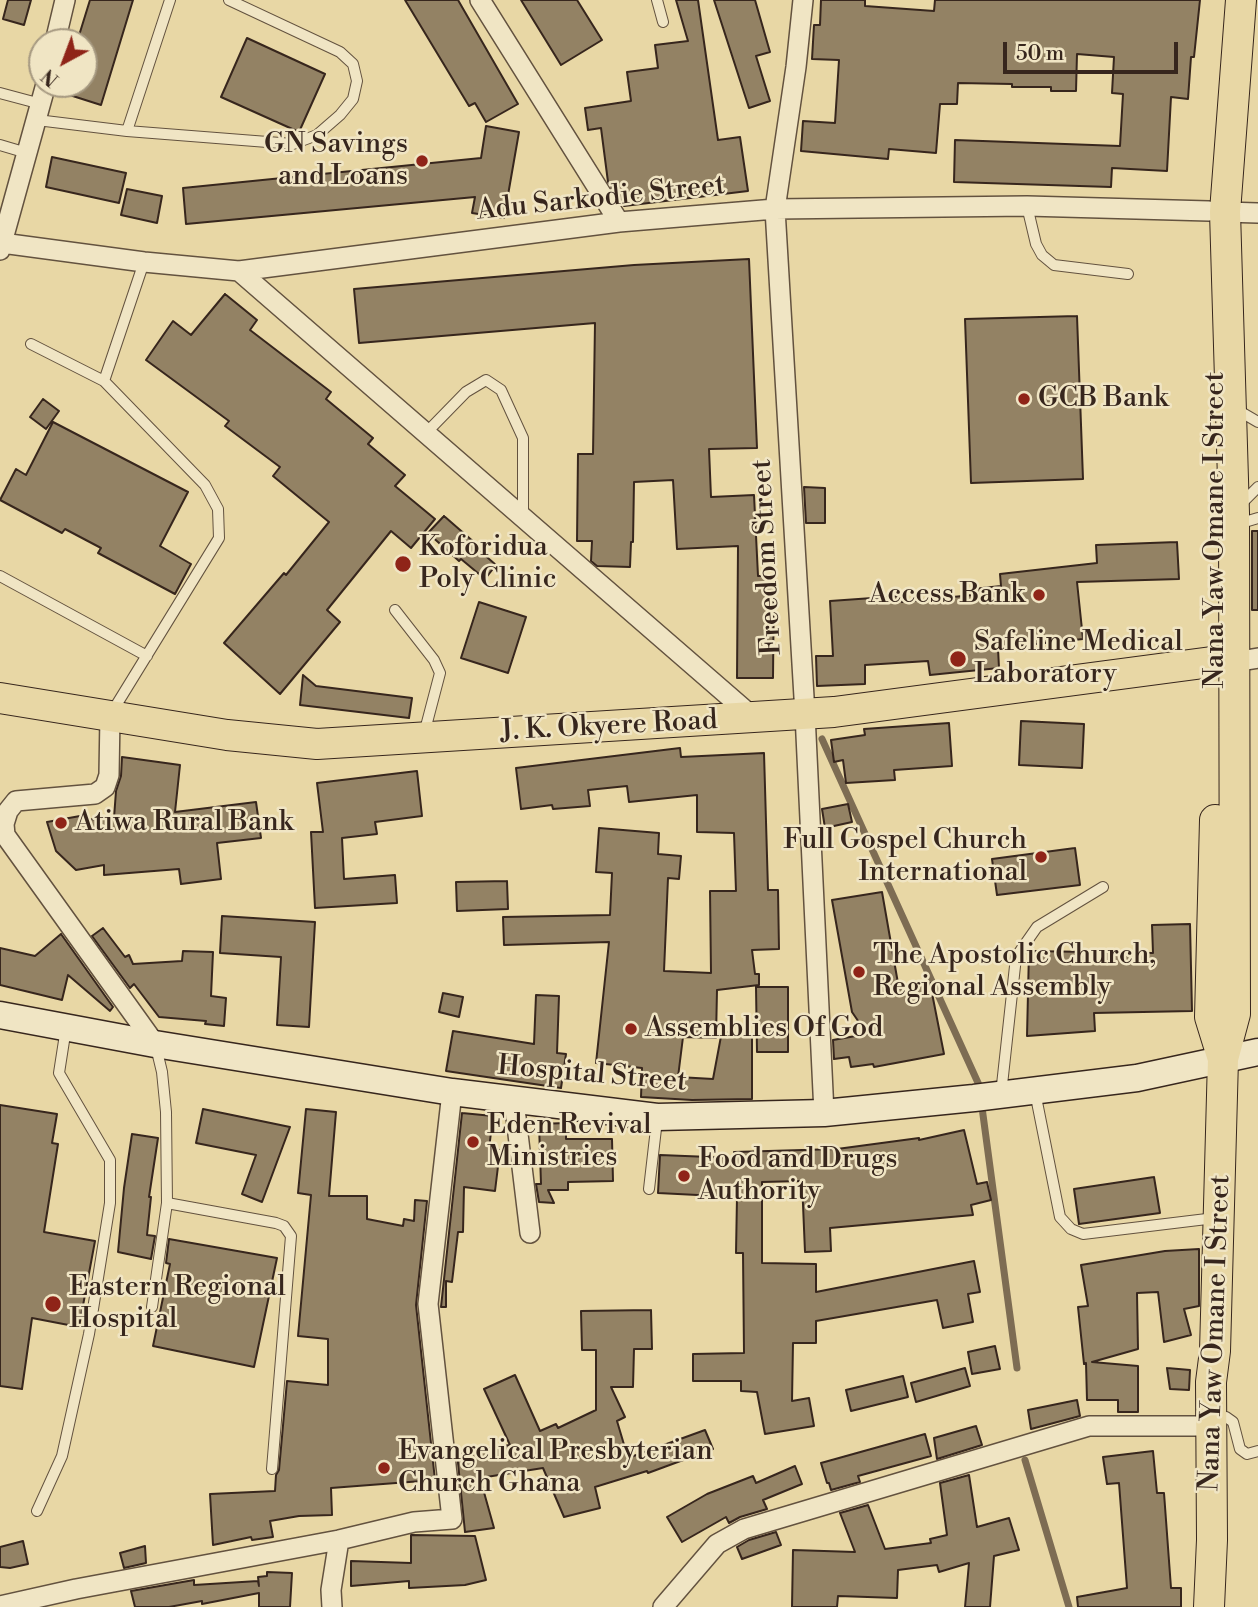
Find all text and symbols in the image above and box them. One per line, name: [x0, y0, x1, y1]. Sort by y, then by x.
north arrow: [28, 28, 98, 98]
scale bar: [1006, 28, 1181, 72]
text: 50 m: [1016, 41, 1064, 67]
text: N: [37, 63, 64, 91]
place label: GN Savings and Loans: [264, 128, 408, 194]
marker: GN Savings and Loans: [414, 153, 430, 169]
street label: Adu Sarkodie Street: [475, 169, 727, 229]
street label: Nana Yaw Omane I Street: [1199, 372, 1233, 688]
place label: GCB Bank: [1038, 382, 1168, 416]
marker: GCB Bank: [1016, 391, 1032, 407]
street label: Freedom Street: [746, 458, 790, 656]
place label: Koforidua Poly Clinic: [419, 531, 557, 597]
marker: Koforidua Poly Clinic: [393, 554, 413, 574]
place label: Access Bank: [869, 578, 1025, 612]
marker: Access Bank: [1031, 587, 1047, 603]
place label: Safeline Medical Laboratory: [974, 626, 1183, 692]
marker: Safeline Medical Laboratory: [948, 649, 968, 669]
street label: J. K. Okyere Road: [500, 705, 718, 749]
place label: Atiwa Rural Bank: [75, 806, 293, 840]
marker: Atiwa Rural Bank: [53, 815, 69, 831]
place label: Full Gospel Church International: [783, 824, 1027, 890]
marker: Full Gospel Church International: [1033, 849, 1049, 865]
place label: The Apostolic Church, Regional Assembly: [873, 939, 1156, 1005]
marker: The Apostolic Church, Regional Assembly: [851, 964, 867, 980]
place label: Assemblies Of God: [645, 1012, 883, 1046]
marker: Assemblies Of God: [623, 1021, 639, 1037]
street label: Hospital Street: [496, 1050, 688, 1100]
place label: Eden Revival Ministries: [487, 1109, 651, 1175]
marker: Eden Revival Ministries: [465, 1134, 481, 1150]
place label: Food and Drugs Authority: [698, 1143, 897, 1209]
marker: Food and Drugs Authority: [676, 1168, 692, 1184]
street label: Nana Yaw Omane I Street: [1194, 1174, 1238, 1492]
place label: Eastern Regional Hospital: [69, 1271, 286, 1337]
marker: Eastern Regional Hospital: [43, 1294, 63, 1314]
place label: Evangelical Presbyterian Church Ghana: [398, 1435, 713, 1501]
marker: Evangelical Presbyterian Church Ghana: [376, 1460, 392, 1476]

